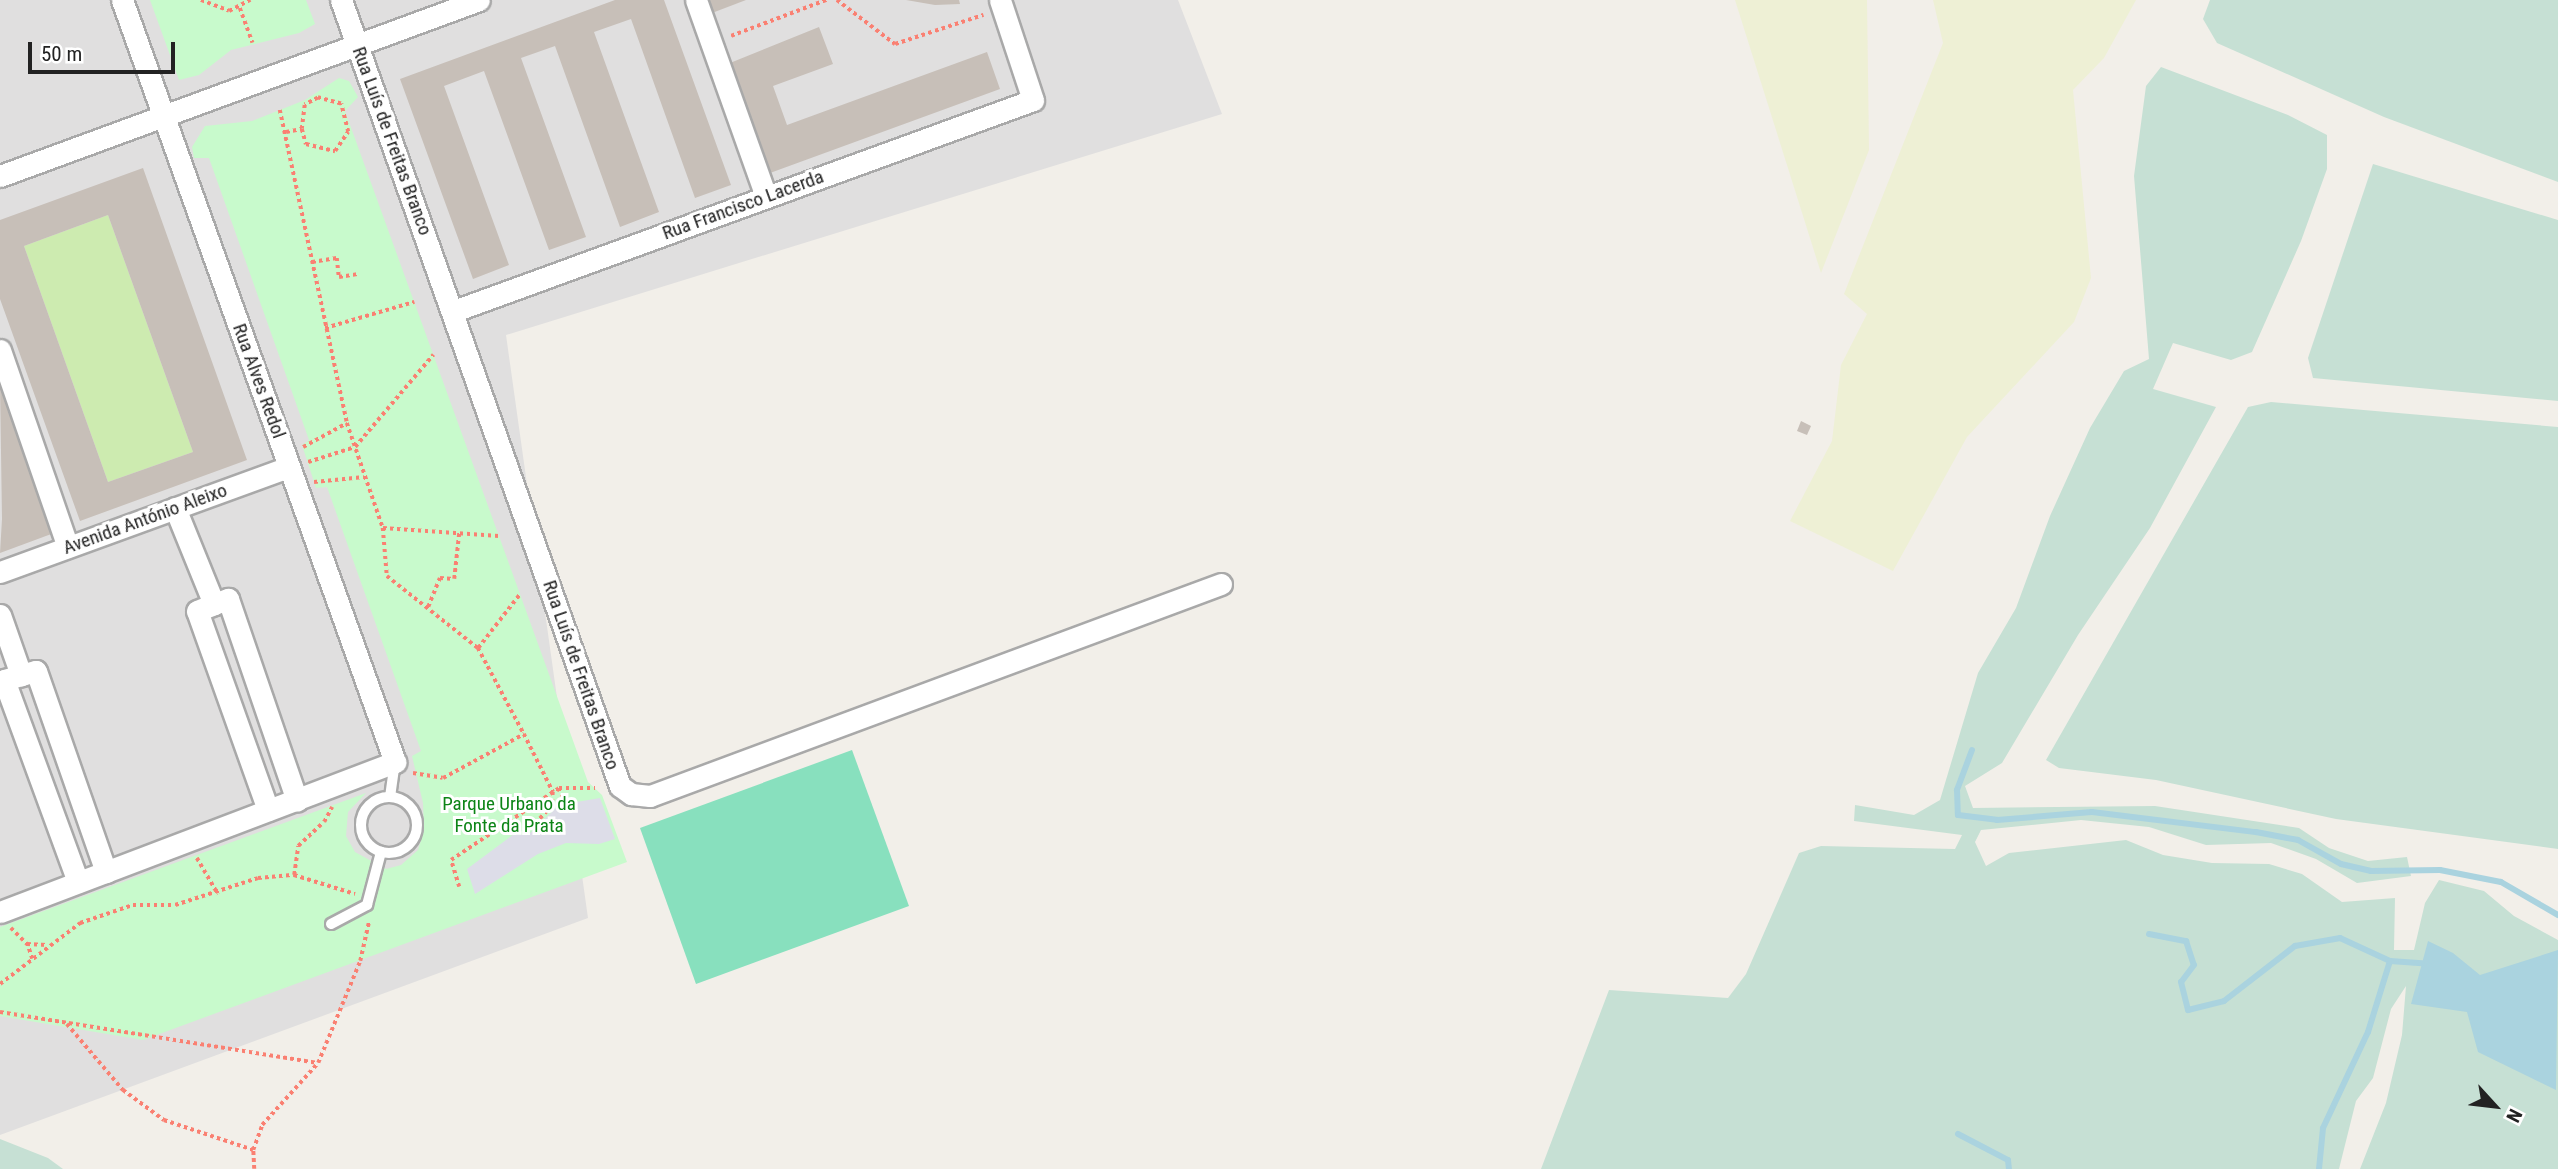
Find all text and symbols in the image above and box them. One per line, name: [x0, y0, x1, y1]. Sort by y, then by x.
scale bar: [32, 28, 178, 72]
text: 50 m: [41, 42, 82, 66]
street label: Rua Luís de Freitas Branco: [347, 44, 437, 238]
street label: Rua Francisco Lacerda: [659, 165, 827, 245]
street label: Rua Alves Redol: [228, 321, 290, 441]
street label: Avenida António Aleixo: [60, 479, 230, 559]
street label: Rua Luís de Freitas Branco: [538, 577, 624, 773]
park label: Parque Urbano da Fonte da Prata: [442, 793, 576, 837]
north arrow: [2460, 1071, 2530, 1141]
text: N: [2501, 1105, 2527, 1126]

